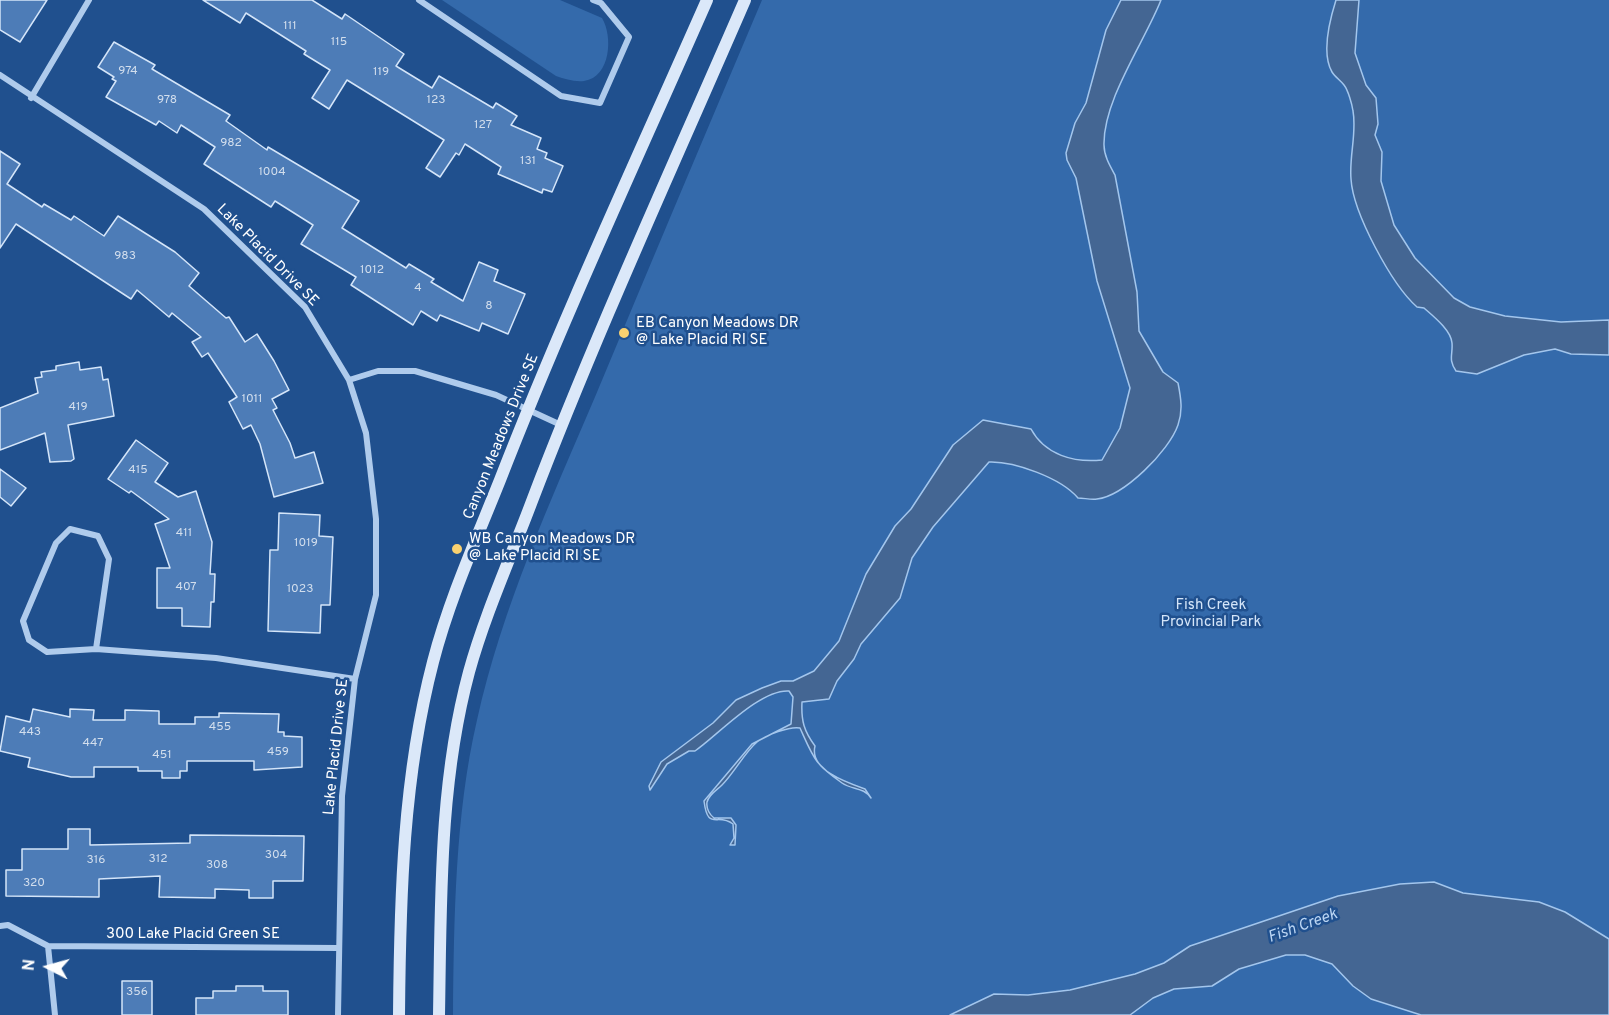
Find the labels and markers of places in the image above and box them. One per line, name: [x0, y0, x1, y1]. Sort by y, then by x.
place label: EB Canyon Meadows DR @ Lake Placid RI SE: [636, 315, 799, 350]
marker: EB Canyon Meadows DR @ Lake Placid RI SE: [617, 326, 631, 340]
place label: WB Canyon Meadows DR @ Lake Placid RI SE: [469, 531, 635, 566]
marker: WB Canyon Meadows DR @ Lake Placid RI SE: [450, 542, 464, 556]

